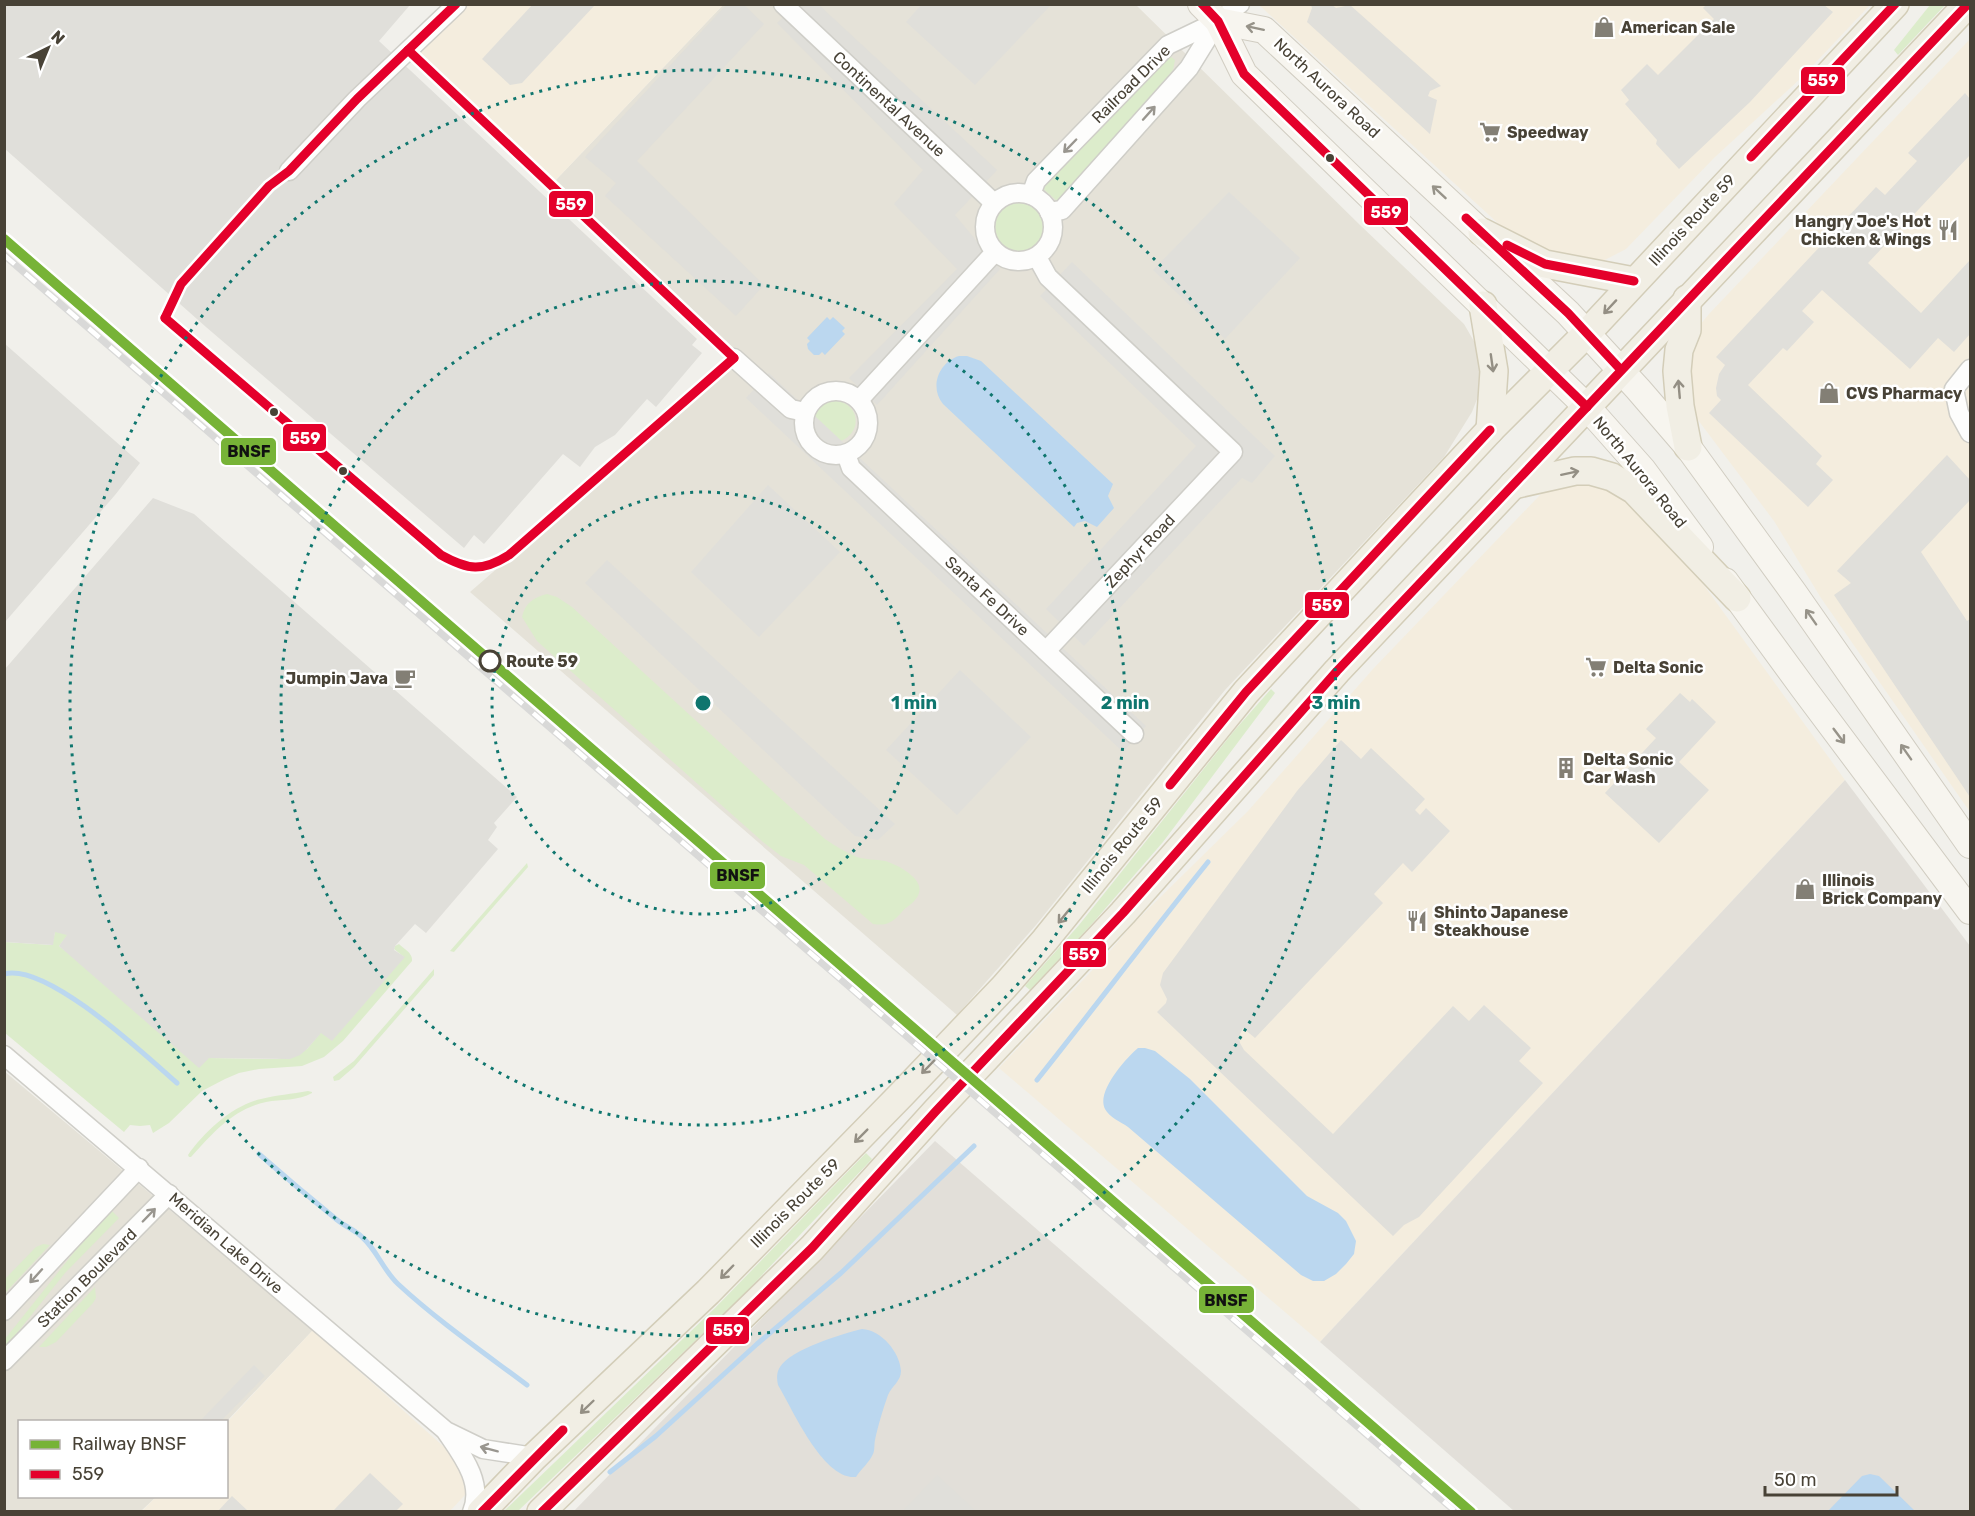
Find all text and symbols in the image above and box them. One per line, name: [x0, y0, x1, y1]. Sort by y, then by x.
shop icon: American Sale: [1592, 15, 1616, 39]
north arrow: [18, 18, 78, 78]
place label: American Sale: [1621, 18, 1735, 37]
one-way arrow: [1246, 22, 1265, 33]
text: N: [47, 27, 69, 48]
street label: North Aurora Road: [1270, 34, 1384, 142]
street label: Railroad Drive: [1088, 41, 1174, 127]
street label: Continental Avenue: [829, 47, 949, 161]
line badge: 559: [1800, 66, 1846, 95]
text: 559: [1808, 71, 1838, 90]
one-way arrow: [1142, 106, 1156, 121]
supermarket icon: Speedway: [1478, 120, 1502, 144]
place label: Speedway: [1507, 123, 1589, 142]
one-way arrow: [1062, 138, 1077, 153]
unlabelled marker: [1324, 152, 1336, 164]
street label: Illinois Route 59: [1645, 170, 1739, 270]
one-way arrow: [1432, 185, 1447, 199]
line badge: 559: [548, 190, 594, 218]
text: 559: [556, 195, 586, 214]
line badge: 559: [1363, 197, 1409, 226]
text: 559: [1371, 203, 1401, 222]
place label: Hangry Joe's Hot Chicken & Wings: [1795, 212, 1932, 249]
restaurant icon: Hangry Joe's Hot Chicken & Wings: [1936, 218, 1960, 242]
one-way arrow: [1603, 299, 1617, 314]
one-way arrow: [1487, 352, 1498, 372]
one-way arrow: [1673, 379, 1684, 399]
shop icon: CVS Pharmacy: [1817, 381, 1841, 405]
place label: CVS Pharmacy: [1846, 384, 1963, 403]
unlabelled marker: [268, 406, 280, 418]
street label: North Aurora Road: [1589, 412, 1691, 532]
line badge: 559: [282, 423, 327, 452]
text: 559: [290, 429, 320, 448]
line badge: BNSF: [220, 437, 277, 466]
text: BNSF: [227, 442, 271, 461]
unlabelled marker: [337, 465, 349, 477]
one-way arrow: [1560, 467, 1579, 479]
street label: Zephyr Road: [1101, 510, 1179, 592]
street label: Santa Fe Drive: [941, 552, 1033, 640]
line badge: 559: [1304, 591, 1350, 619]
text: 559: [1312, 596, 1342, 615]
one-way arrow: [1805, 610, 1817, 626]
marker: Route 59: [479, 650, 501, 672]
place label: Route 59: [506, 652, 578, 671]
supermarket icon: Delta Sonic: [1584, 655, 1608, 679]
place label: Delta Sonic: [1613, 658, 1704, 677]
cafe icon: Jumpin Java: [393, 666, 417, 690]
place label: Jumpin Java: [286, 669, 388, 688]
text: 1 min: [891, 692, 937, 714]
text: 2 min: [1101, 692, 1149, 714]
text: 3 min: [1312, 692, 1360, 714]
centre of rings: [693, 693, 713, 713]
one-way arrow: [1832, 728, 1845, 744]
one-way arrow: [1900, 744, 1912, 761]
place label: Delta Sonic Car Wash: [1583, 750, 1674, 787]
building icon: Delta Sonic Car Wash: [1554, 756, 1578, 780]
street label: Illinois Route 59: [1077, 793, 1167, 897]
line badge: BNSF: [709, 861, 766, 890]
text: BNSF: [716, 866, 760, 885]
place label: Illinois Brick Company: [1822, 871, 1942, 908]
shop icon: Illinois Brick Company: [1793, 877, 1817, 901]
place label: Shinto Japanese Steakhouse: [1434, 903, 1568, 940]
one-way arrow: [1058, 908, 1071, 924]
restaurant icon: Shinto Japanese Steakhouse: [1405, 909, 1429, 933]
line badge: 559: [1062, 940, 1107, 968]
text: 559: [1069, 945, 1099, 964]
one-way arrow: [921, 1060, 935, 1075]
one-way arrow: [854, 1128, 869, 1143]
street label: Illinois Route 59: [746, 1154, 844, 1252]
street label: Meridian Lake Drive: [165, 1188, 287, 1298]
one-way arrow: [142, 1207, 156, 1222]
street label: Station Boulevard: [33, 1224, 141, 1332]
one-way arrow: [720, 1265, 735, 1280]
one-way arrow: [29, 1268, 43, 1283]
line badge: BNSF: [1198, 1285, 1255, 1314]
text: BNSF: [1204, 1291, 1248, 1310]
line badge: 559: [705, 1316, 750, 1345]
text: 559: [713, 1321, 743, 1340]
one-way arrow: [579, 1400, 594, 1414]
legend: [18, 1420, 228, 1498]
text: Railway BNSF: [72, 1433, 186, 1455]
one-way arrow: [480, 1443, 499, 1455]
scale bar: [1765, 1459, 1897, 1497]
text: 559: [72, 1463, 104, 1485]
text: 50 m: [1774, 1469, 1817, 1491]

